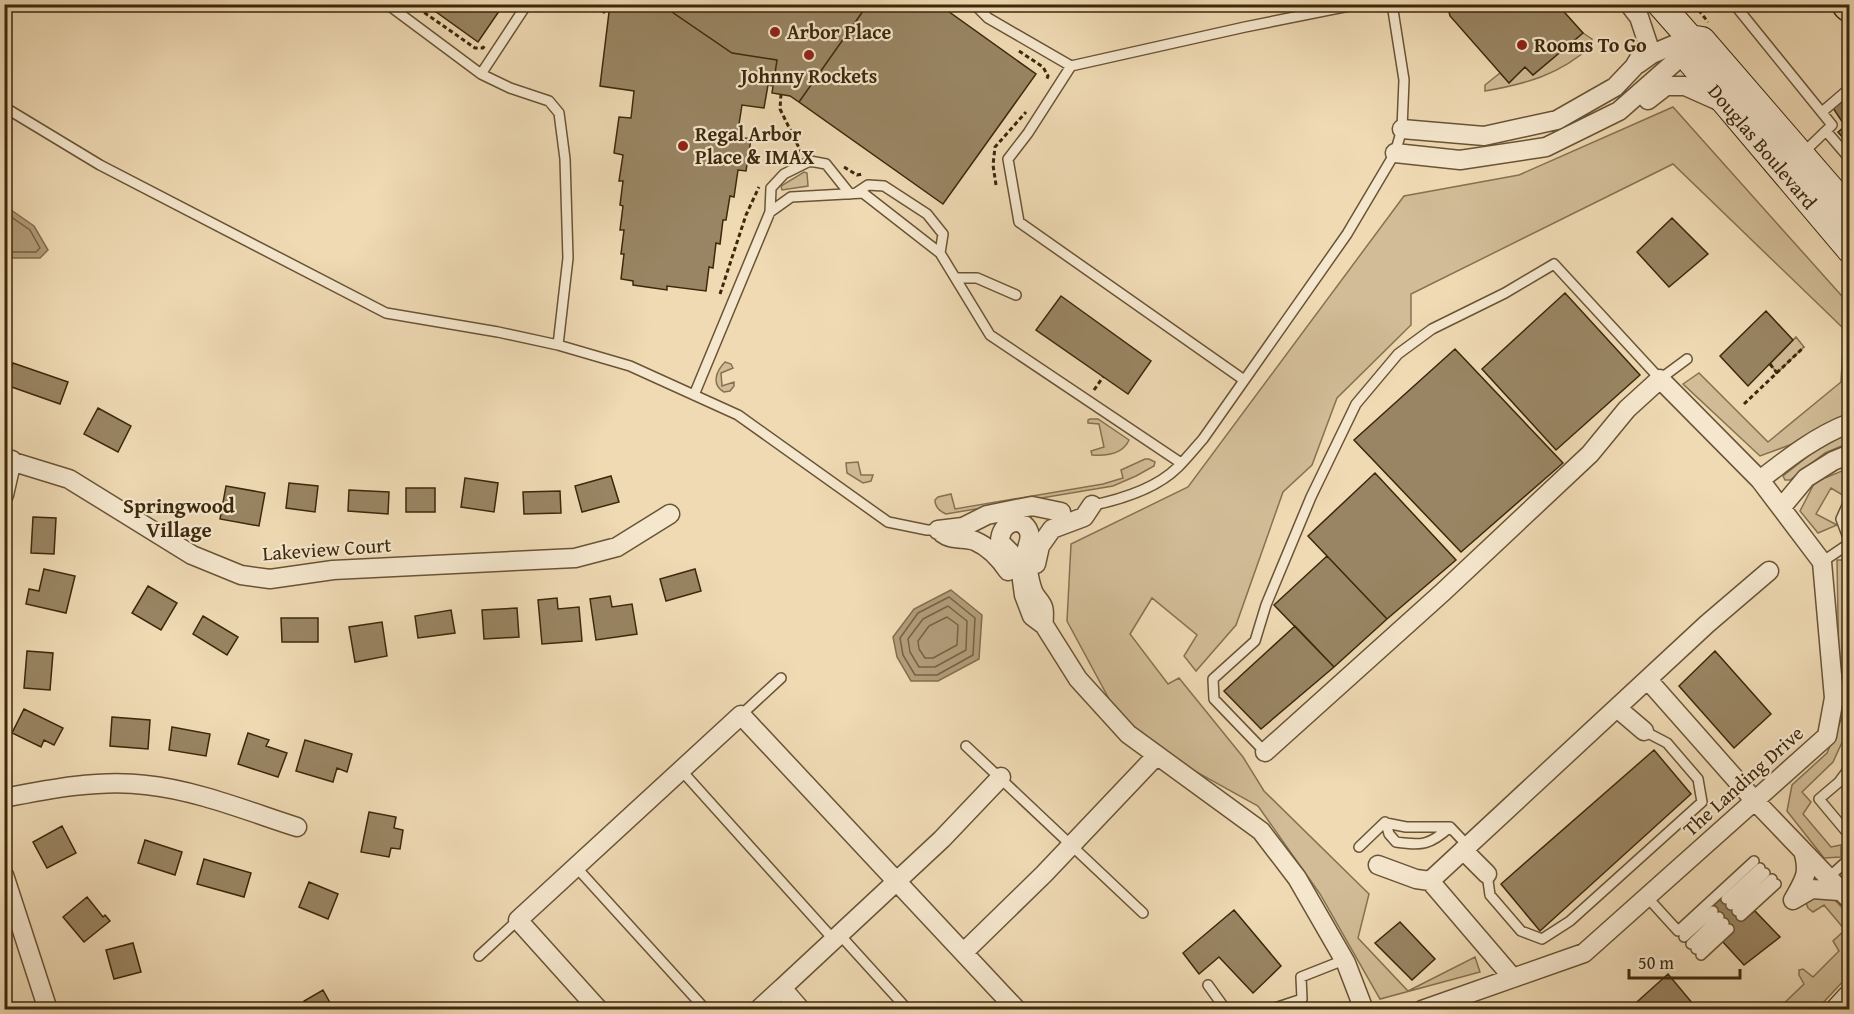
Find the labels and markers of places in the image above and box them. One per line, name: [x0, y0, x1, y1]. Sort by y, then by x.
place label: Arbor Place: [787, 17, 891, 46]
marker: Arbor Place: [768, 25, 782, 39]
place label: Rooms To Go: [1534, 30, 1647, 59]
marker: Rooms To Go: [1515, 38, 1529, 52]
marker: Johnny Rockets: [802, 48, 816, 62]
place label: Johnny Rockets: [738, 61, 877, 90]
place label: Regal Arbor Place & IMAX: [695, 119, 815, 171]
marker: Regal Arbor Place & IMAX: [676, 139, 690, 153]

